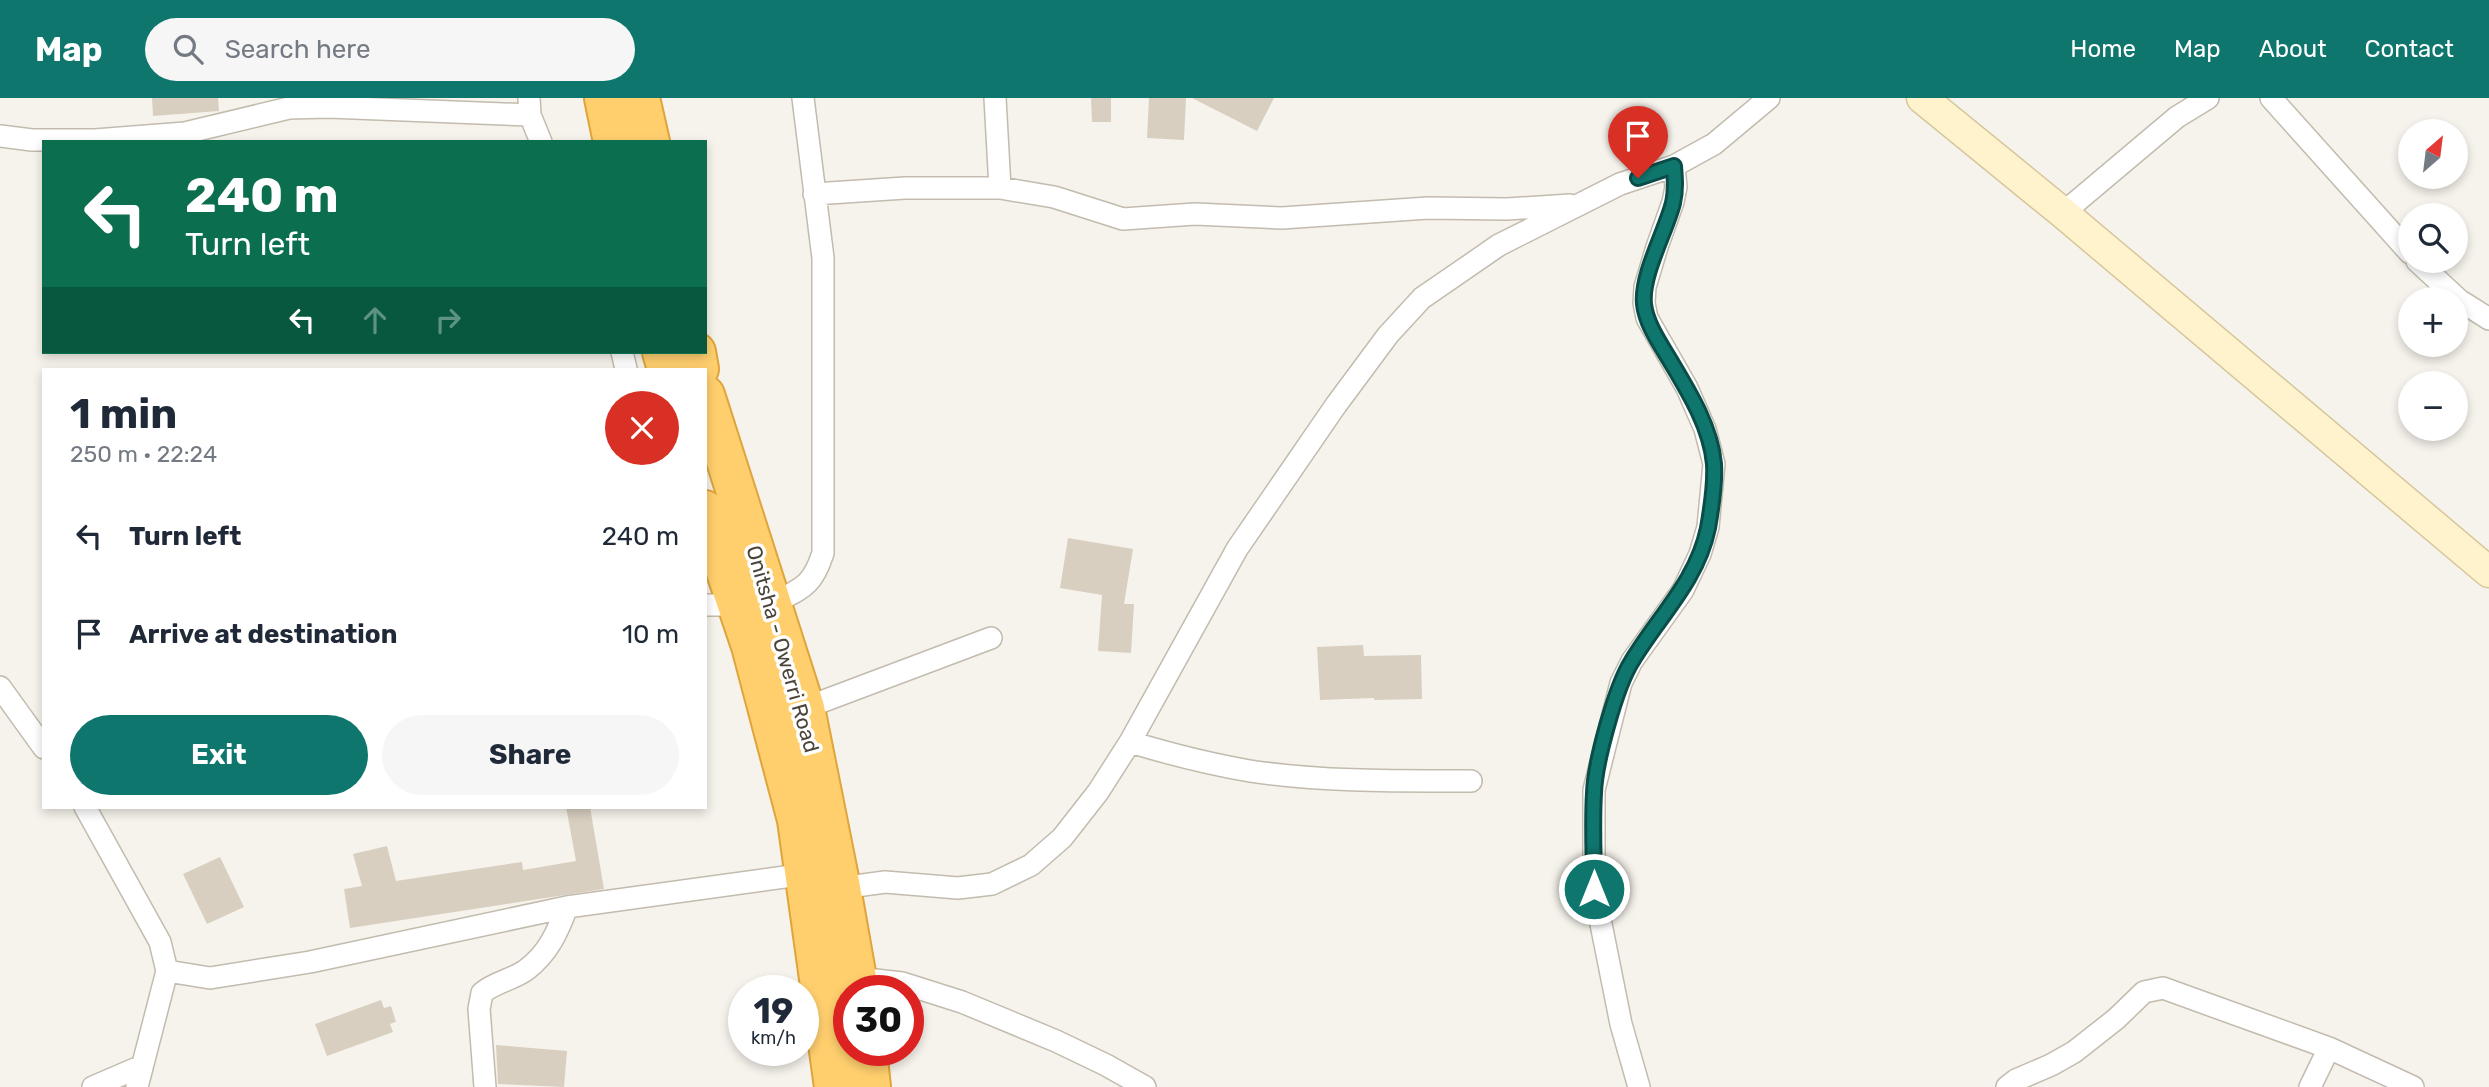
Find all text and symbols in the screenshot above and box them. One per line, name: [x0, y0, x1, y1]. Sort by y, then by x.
search box: [145, 18, 635, 81]
text: Map: [35, 30, 103, 69]
icon: search: [169, 30, 207, 68]
text: Search here: [225, 34, 370, 65]
text: Home: [2070, 35, 2136, 63]
text: Map: [2174, 35, 2221, 63]
text: About: [2259, 35, 2327, 63]
text: Contact: [2365, 35, 2454, 63]
pin: [1608, 106, 1668, 178]
icon: arrive: [1619, 117, 1657, 155]
north arrow: [2398, 119, 2468, 189]
map controls: [2398, 119, 2468, 441]
text: 240 m: [185, 166, 339, 224]
icon: left: [70, 168, 161, 259]
button: search: [2398, 203, 2468, 273]
text: Turn left: [185, 225, 310, 263]
button: +: [2398, 287, 2468, 357]
icon: left: [283, 301, 321, 339]
icon: ahead: [356, 301, 394, 339]
icon: right: [429, 301, 467, 339]
button: −: [2398, 371, 2468, 441]
text: 1 min: [70, 389, 177, 439]
button: close: [605, 391, 679, 465]
text: 250 m · 22:24: [70, 440, 217, 468]
icon: left: [70, 517, 108, 555]
text: Turn left: [129, 521, 241, 552]
text: 240 m: [602, 521, 679, 552]
street label: Onitsha - Owerri Road: [741, 543, 825, 755]
icon: arrive: [70, 615, 108, 653]
text: Arrive at destination: [129, 619, 397, 650]
text: 10 m: [622, 619, 679, 650]
button: Exit: [70, 715, 368, 795]
button: Share: [382, 715, 679, 795]
position arrow: [1557, 852, 1631, 926]
speed limit sign: 30: [833, 975, 924, 1066]
text: 19: [754, 990, 793, 1032]
text: km/h: [751, 1027, 796, 1049]

